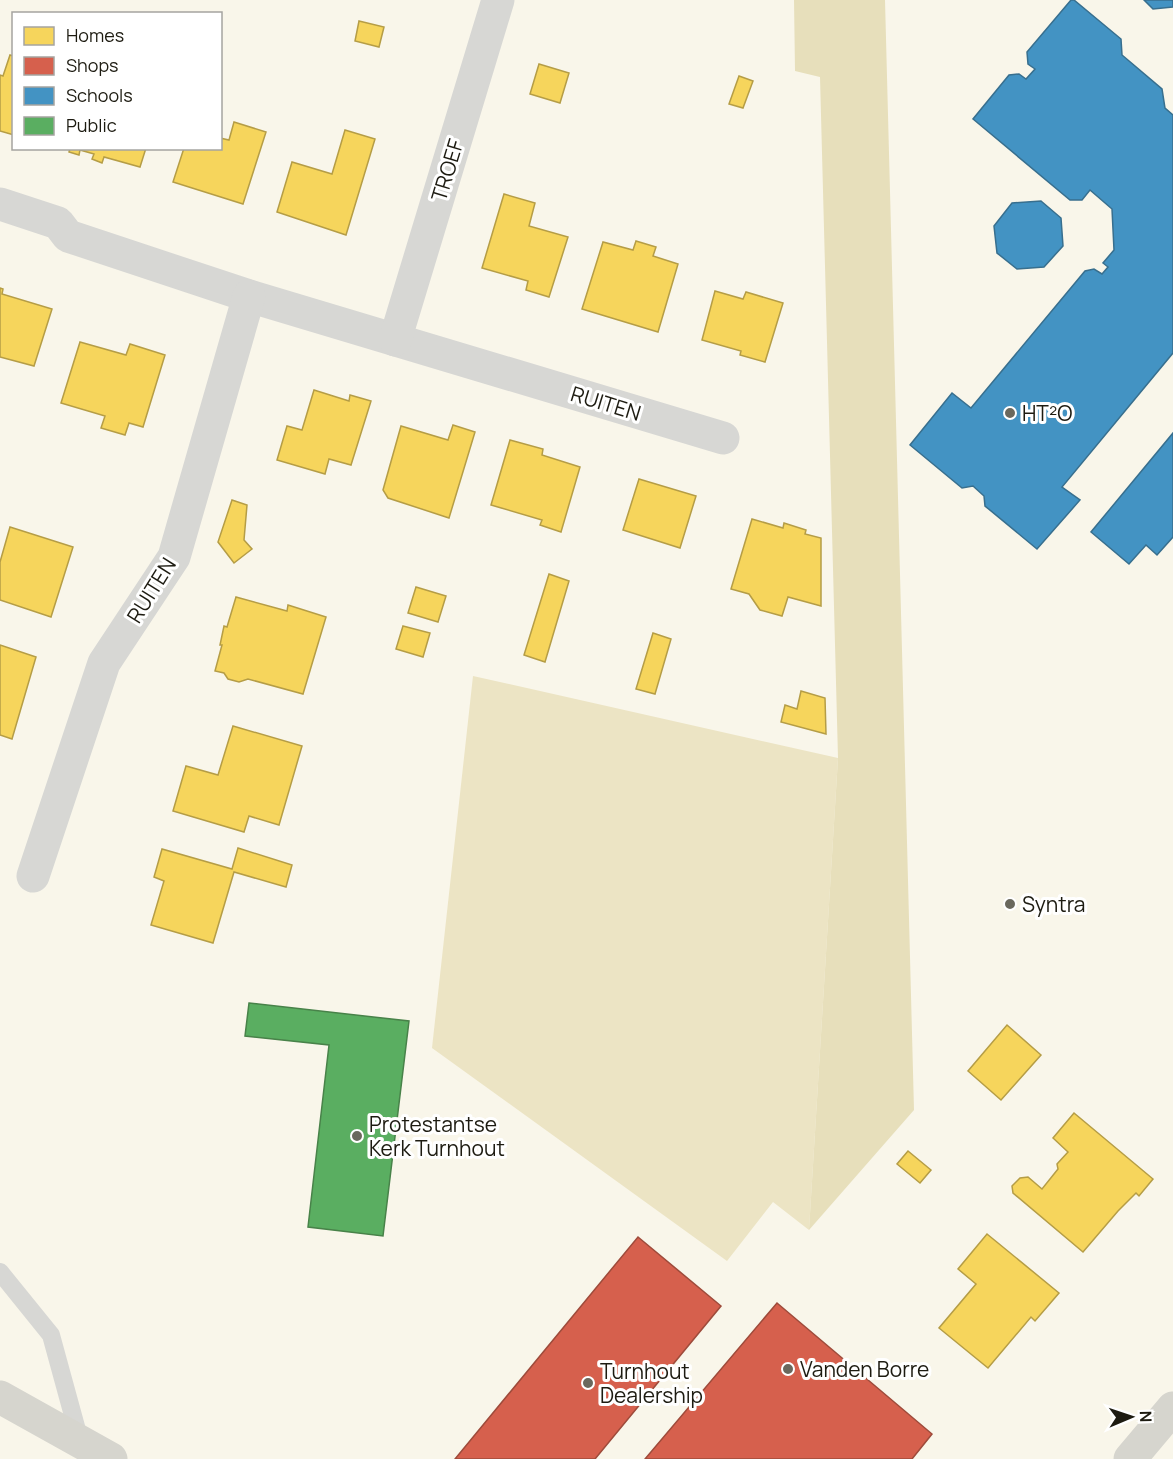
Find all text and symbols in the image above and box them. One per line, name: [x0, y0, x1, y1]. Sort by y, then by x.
legend: [12, 12, 222, 150]
text: Homes: [66, 23, 124, 47]
text: Shops: [66, 53, 118, 77]
text: Schools: [66, 83, 133, 107]
text: Public: [66, 113, 117, 137]
street label: TROEF: [424, 135, 470, 204]
street label: RUITEN: [568, 379, 644, 427]
place label: HT²O: [1022, 399, 1073, 427]
marker: HT²O: [1003, 406, 1017, 420]
street label: RUITEN: [120, 552, 182, 628]
place label: Syntra: [1022, 890, 1086, 918]
marker: Syntra: [1003, 897, 1017, 911]
place label: Protestantse Kerk Turnhout: [369, 1110, 505, 1162]
marker: Protestantse Kerk Turnhout: [350, 1129, 364, 1143]
place label: Vanden Borre: [800, 1355, 929, 1383]
place label: Turnhout Dealership: [600, 1357, 703, 1409]
marker: Vanden Borre: [781, 1362, 795, 1376]
marker: Turnhout Dealership: [581, 1376, 595, 1390]
north arrow: [1101, 1387, 1161, 1447]
text: N: [1135, 1410, 1157, 1423]

